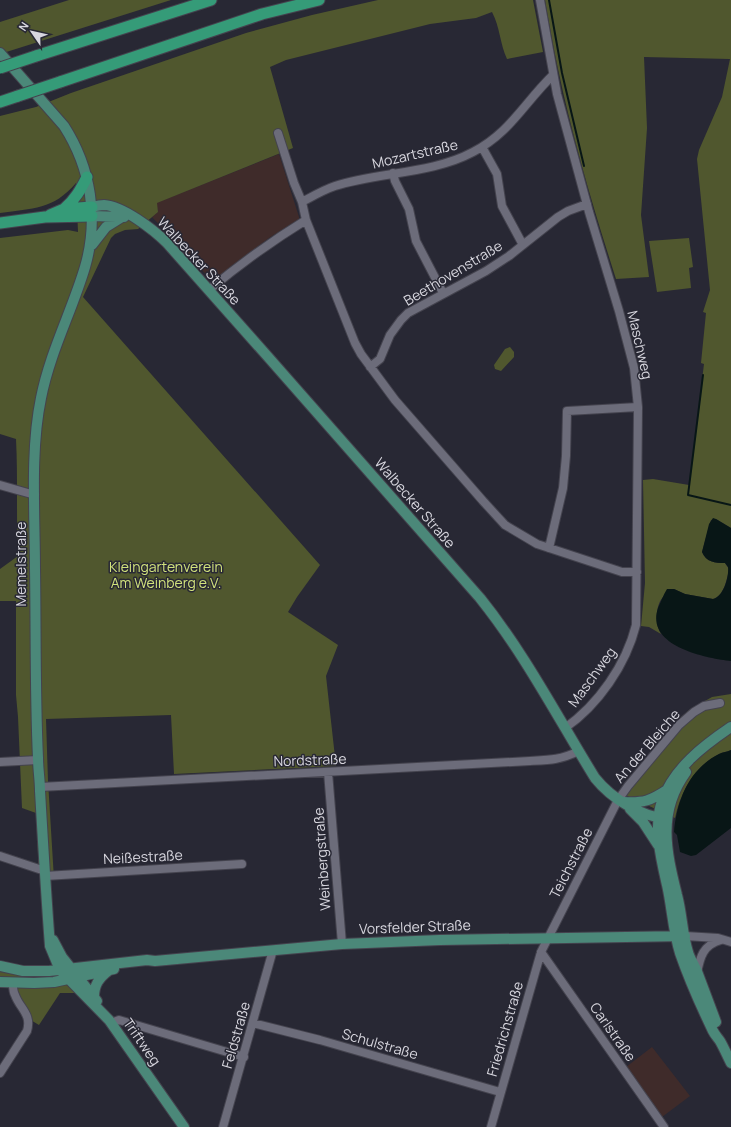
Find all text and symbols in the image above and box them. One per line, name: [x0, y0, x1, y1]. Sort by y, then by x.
north arrow: [12, 12, 52, 52]
text: N: [15, 19, 32, 34]
street label: Mozartstraße: [370, 134, 460, 173]
street label: Walbecker Straße: [154, 213, 245, 309]
street label: Beethovenstraße: [400, 236, 506, 310]
street label: Maschweg: [623, 309, 658, 381]
street label: Walbecker Straße: [371, 453, 460, 552]
street label: Memelstraße: [11, 521, 30, 607]
park label: Kleingartenverein Am Weinberg e.V.: [109, 557, 223, 592]
street label: Maschweg: [563, 643, 620, 711]
street label: An der Bleiche: [609, 705, 684, 787]
street label: Nordstraße: [273, 749, 347, 770]
street label: Weinbergstraße: [308, 807, 335, 911]
street label: Teichstraße: [545, 824, 596, 901]
street label: Neißestraße: [103, 845, 183, 868]
street label: Vorsfelder Straße: [359, 915, 471, 938]
street label: Friedrichstraße: [482, 979, 527, 1079]
street label: Carlstraße: [586, 998, 641, 1065]
street label: Feldstraße: [217, 999, 254, 1070]
street label: Triftweg: [119, 1014, 166, 1069]
street label: Schulstraße: [340, 1024, 420, 1063]

